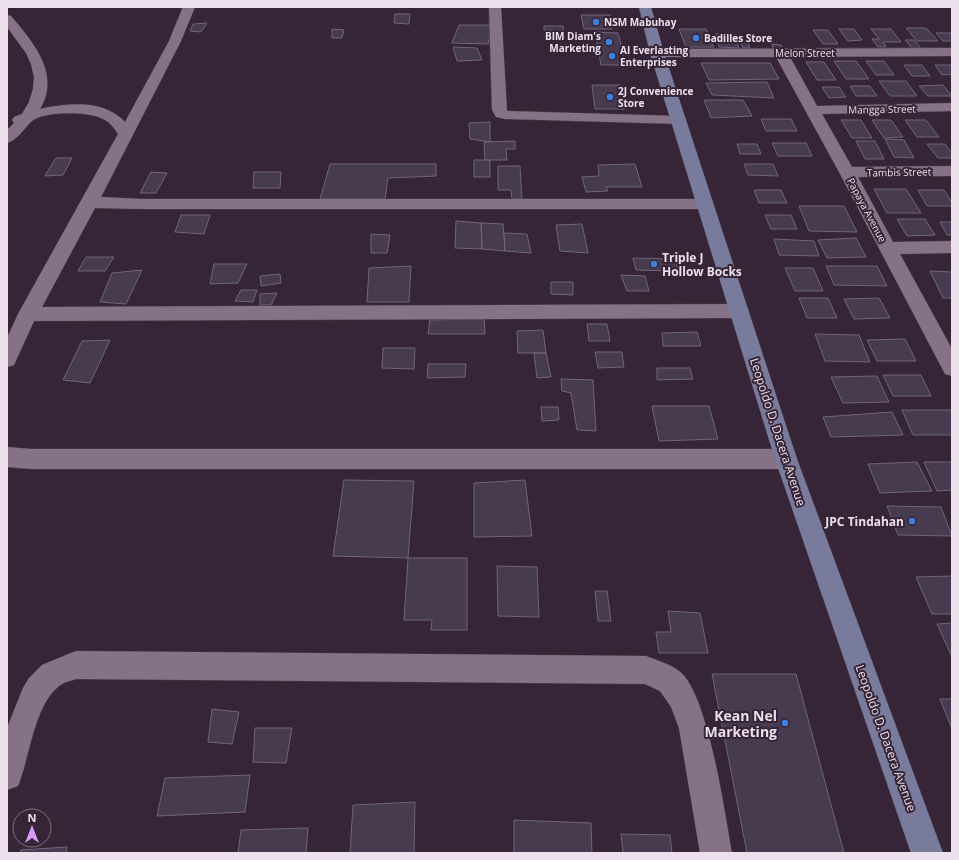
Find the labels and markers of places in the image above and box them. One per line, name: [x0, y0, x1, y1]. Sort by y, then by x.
place label: NSM Mabuhay: [604, 15, 677, 29]
marker: NSM Mabuhay: [591, 17, 601, 27]
place label: BIM Diam's Marketing: [545, 29, 601, 55]
place label: Badilles Store: [704, 31, 772, 45]
marker: Badilles Store: [691, 33, 701, 43]
marker: BIM Diam's Marketing: [604, 37, 614, 47]
place label: AI Everlasting Enterprises: [620, 43, 689, 69]
marker: AI Everlasting Enterprises: [607, 51, 617, 61]
place label: 2J Convenience Store: [618, 84, 694, 110]
marker: 2J Convenience Store: [605, 92, 615, 102]
place label: Triple J Hollow Bocks: [662, 249, 742, 280]
marker: Triple J Hollow Bocks: [649, 259, 659, 269]
place label: JPC Tindahan: [824, 513, 904, 530]
marker: JPC Tindahan: [907, 516, 917, 526]
place label: Kean Nel Marketing: [705, 706, 777, 741]
marker: Kean Nel Marketing: [780, 718, 790, 728]

